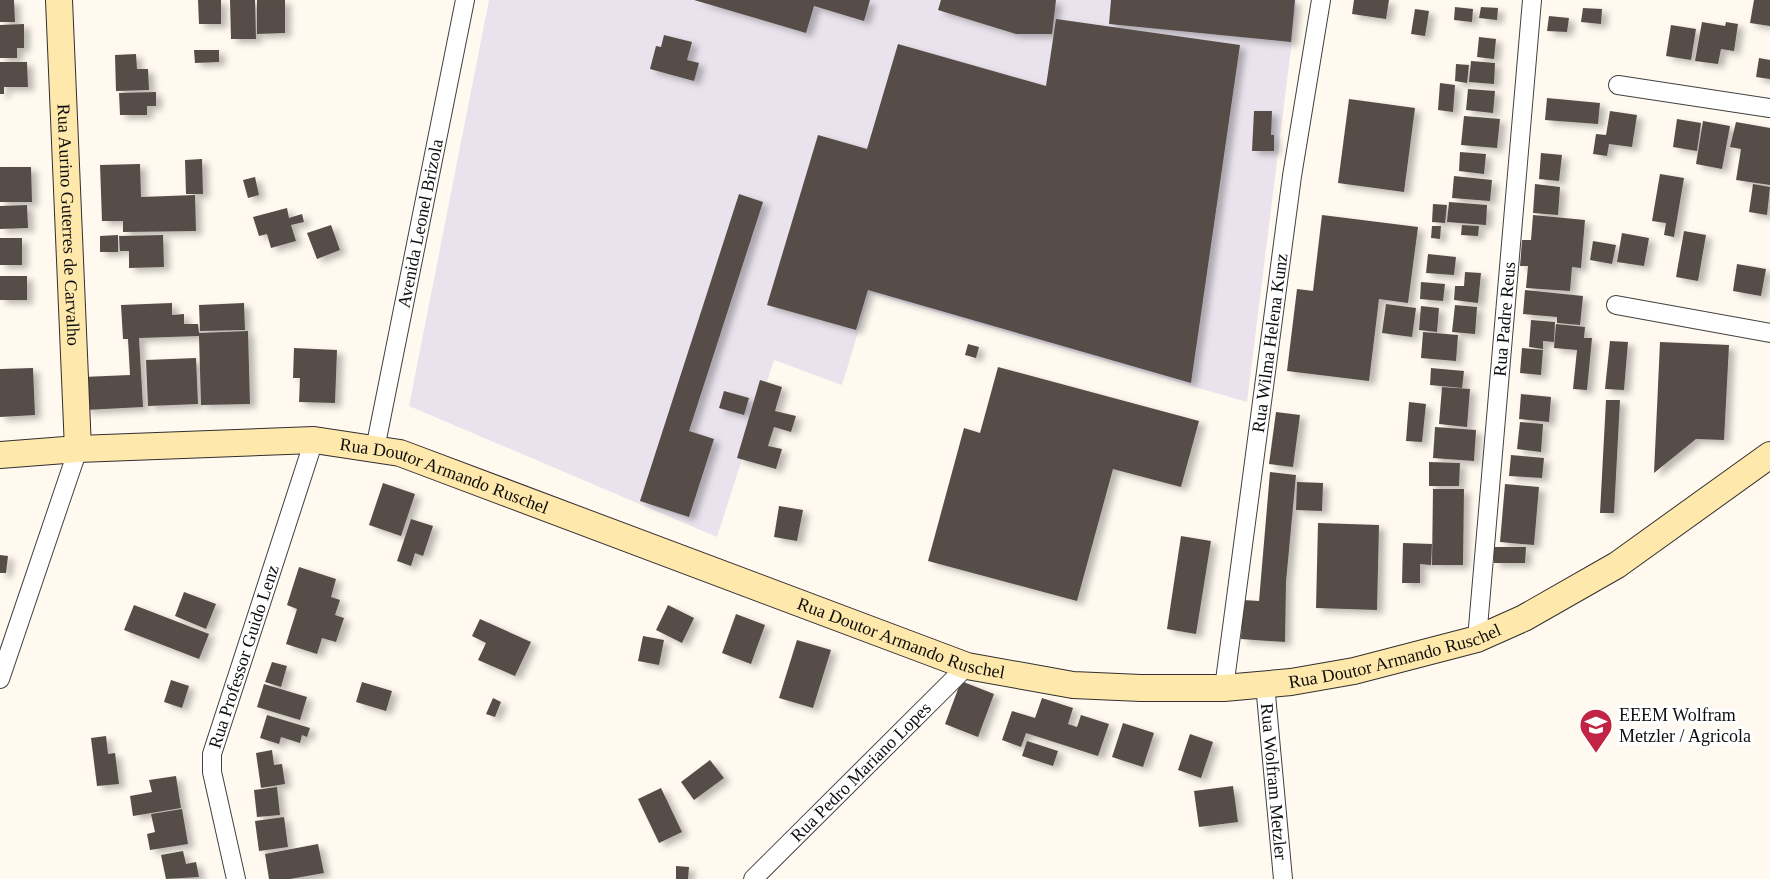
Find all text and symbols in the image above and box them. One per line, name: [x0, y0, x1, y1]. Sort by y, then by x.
street label: Rua Aurino Guterres de Carvalho: [53, 103, 84, 346]
street label: Avenida Leonel Brizola: [394, 137, 447, 310]
street label: Rua Wilma Helena Kunz: [1248, 252, 1292, 434]
street label: Rua Padre Reus: [1490, 261, 1519, 377]
street label: Rua Doutor Armando Ruschel: [339, 434, 551, 518]
street label: Rua Professor Guido Lenz: [205, 562, 283, 751]
street label: Rua Doutor Armando Ruschel: [795, 593, 1006, 683]
street label: Rua Doutor Armando Ruschel: [1287, 620, 1504, 692]
street label: Rua Pedro Mariano Lopes: [786, 698, 935, 846]
street label: Rua Wolfram Metzler: [1257, 702, 1291, 861]
place label: EEEM Wolfram Metzler / Agricola: [1619, 705, 1751, 746]
school or university icon: EEEM Wolfram Metzler / Agricola: [1578, 707, 1614, 754]

